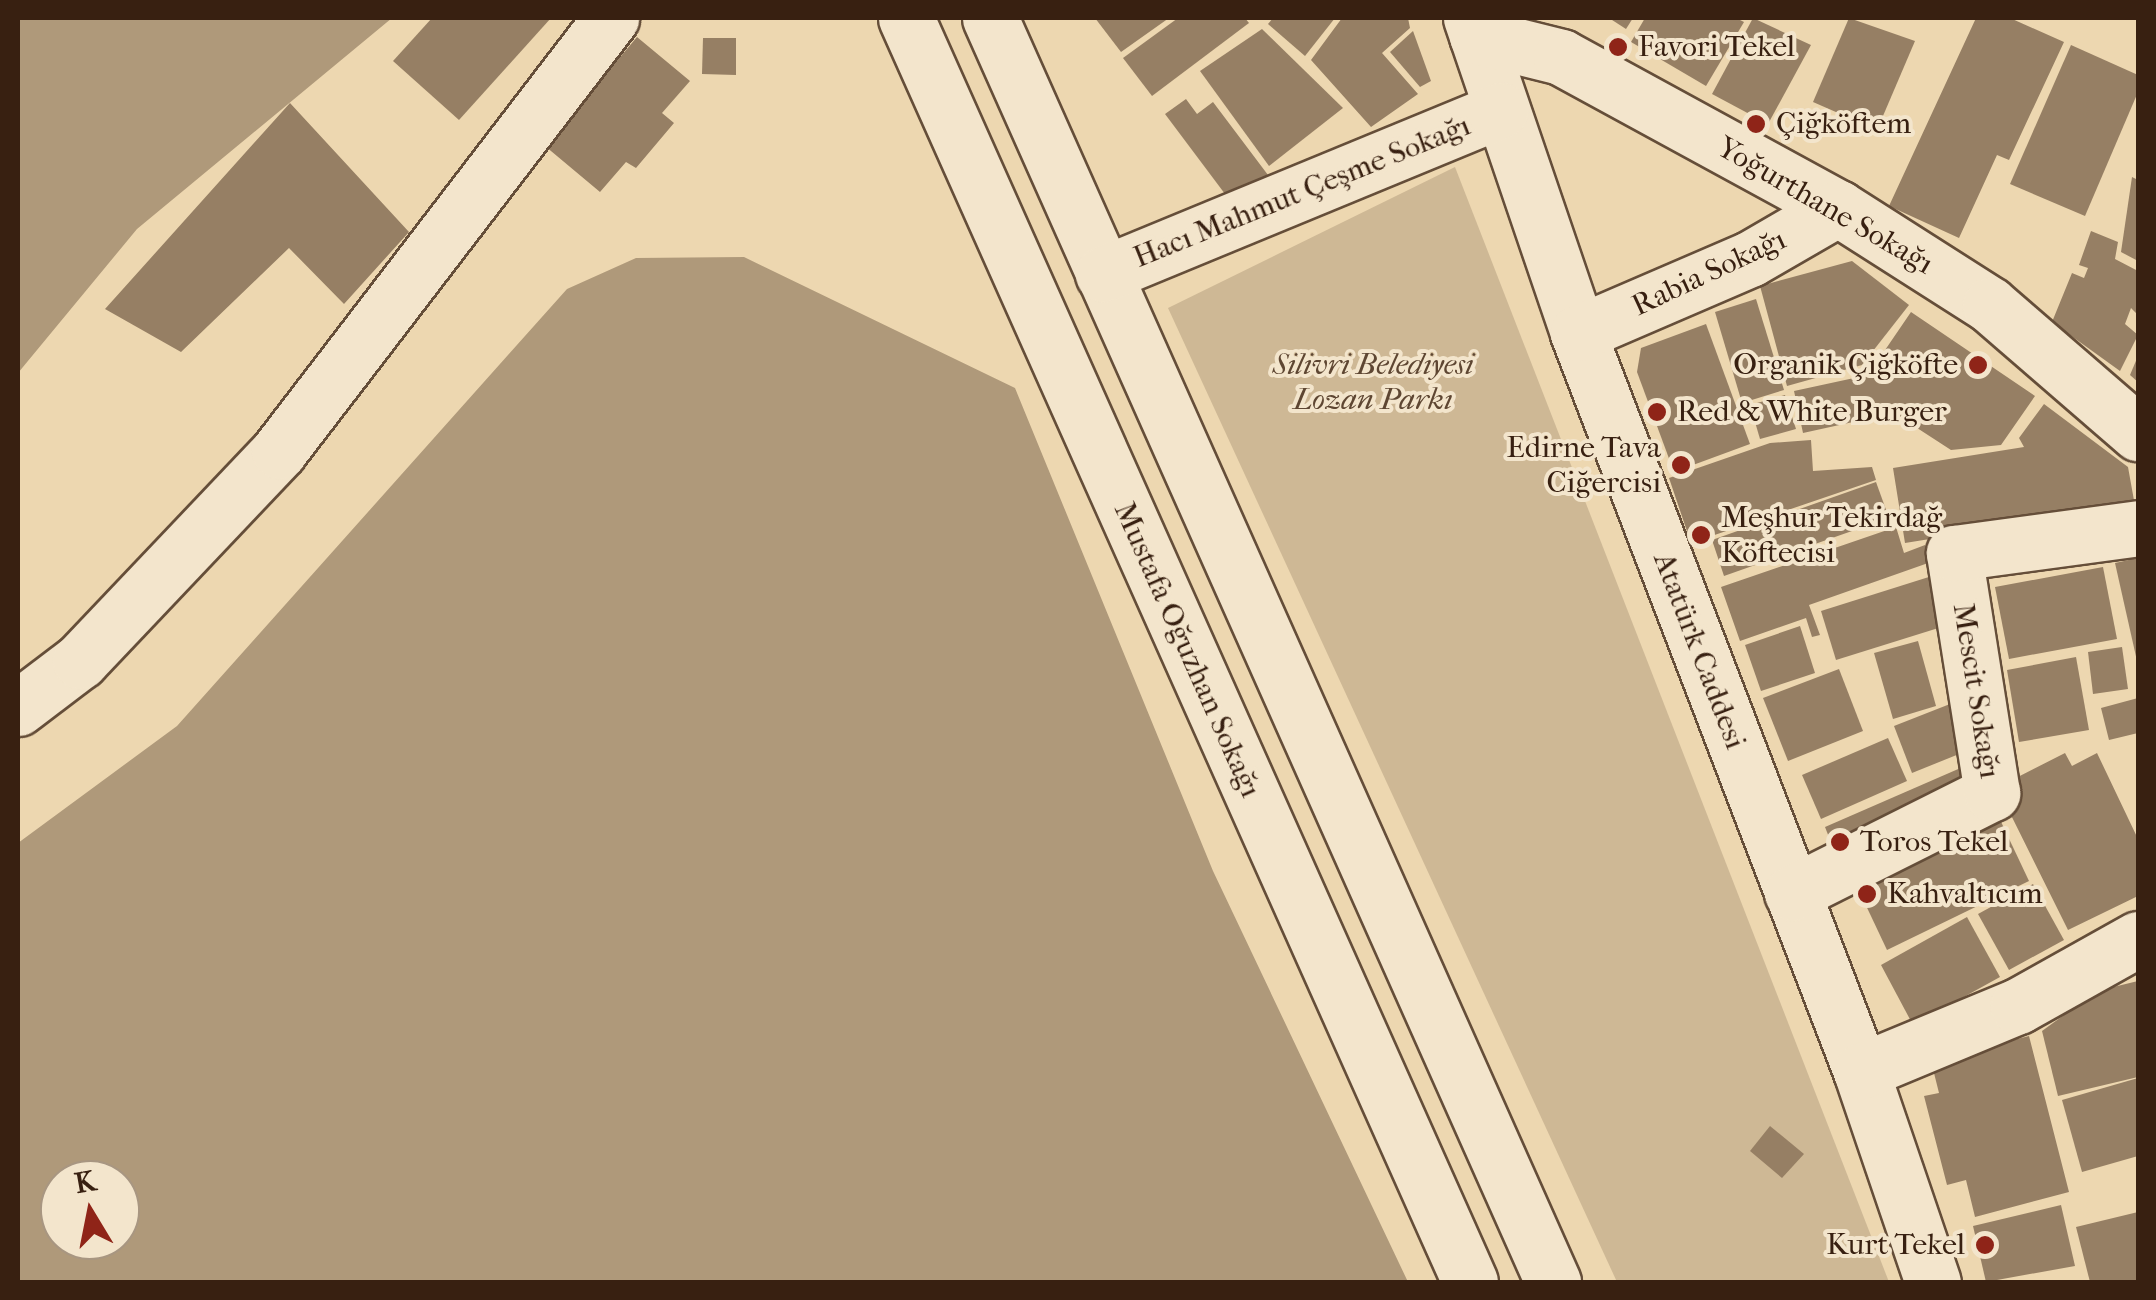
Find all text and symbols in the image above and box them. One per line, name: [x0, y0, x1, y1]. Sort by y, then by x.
place label: Favori Tekel: [1638, 29, 1795, 65]
marker: Favori Tekel: [1607, 36, 1629, 58]
place label: Çiğköftem: [1776, 106, 1911, 142]
street label: Hacı Mahmut Çeşme Sokağı: [1128, 108, 1476, 276]
marker: Çiğköftem: [1745, 113, 1767, 135]
street label: Yoğurthane Sokağı: [1711, 130, 1939, 282]
street label: Rabia Sokağı: [1626, 222, 1792, 324]
park label: Silivri Belediyesi Lozan Parkı: [1272, 347, 1474, 418]
place label: Organik Çiğköfte: [1733, 347, 1958, 383]
marker: Organik Çiğköfte: [1967, 354, 1989, 376]
place label: Red & White Burger: [1677, 394, 1947, 430]
marker: Red & White Burger: [1646, 401, 1668, 423]
place label: Edirne Tava Ciğercisi: [1507, 430, 1661, 500]
marker: Edirne Tava Ciğercisi: [1670, 454, 1692, 476]
street label: Mustafa Oğuzhan Sokağı: [1106, 497, 1268, 803]
place label: Meşhur Tekirdağ Köftecisi: [1721, 500, 1942, 570]
marker: Meşhur Tekirdağ Köftecisi: [1690, 524, 1712, 546]
street label: Atatürk Caddesi: [1645, 548, 1753, 754]
street label: Mescit Sokağı: [1944, 601, 2008, 781]
place label: Toros Tekel: [1860, 824, 2008, 860]
marker: Toros Tekel: [1829, 831, 1851, 853]
place label: Kahvaltıcım: [1887, 876, 2043, 912]
marker: Kahvaltıcım: [1856, 883, 1878, 905]
north arrow: [40, 1160, 140, 1260]
text: K: [72, 1164, 98, 1200]
place label: Kurt Tekel: [1826, 1227, 1965, 1263]
marker: Kurt Tekel: [1974, 1234, 1996, 1256]

